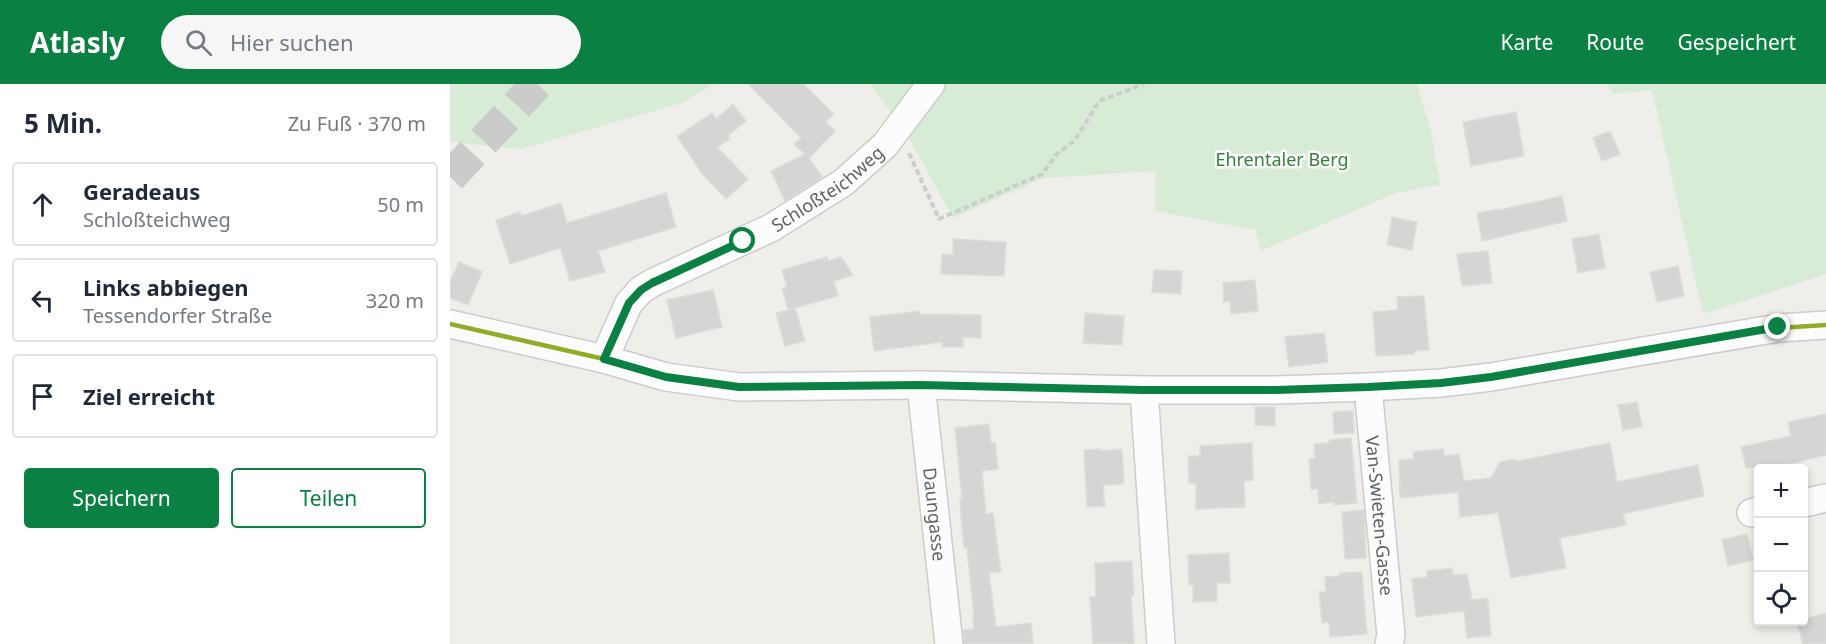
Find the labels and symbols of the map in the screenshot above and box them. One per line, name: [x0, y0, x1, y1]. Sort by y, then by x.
street label: Schloßteichweg: [767, 140, 888, 237]
park label: Ehrentaler Berg: [1215, 147, 1349, 171]
route start: [729, 227, 755, 253]
route end: [1764, 313, 1790, 339]
street label: Van-Swieten-Gasse: [1361, 434, 1399, 596]
street label: Daungasse: [918, 466, 952, 562]

